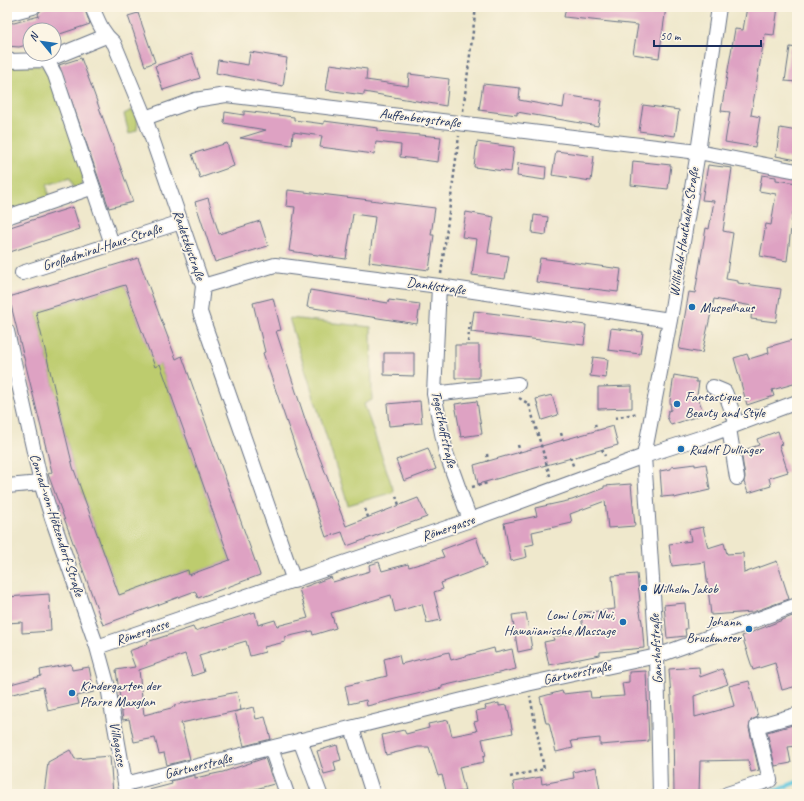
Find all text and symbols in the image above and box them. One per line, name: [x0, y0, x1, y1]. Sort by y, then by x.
north arrow: [22, 22, 62, 62]
scale bar: [654, 22, 761, 48]
text: 50 m: [660, 28, 682, 44]
text: N: [25, 29, 42, 44]
street label: Auffenbergstraße: [379, 105, 463, 132]
street label: Willibald-Hauthaler-Straße: [665, 165, 703, 298]
street label: Radetzkystraße: [169, 208, 209, 284]
street label: Großadmiral-Haus-Straße: [40, 219, 165, 274]
street label: Danklstraße: [406, 273, 468, 299]
place label: Muspelhaus: [700, 299, 756, 316]
marker: Muspelhaus: [687, 302, 697, 312]
place label: Fantastique - Beauty and Style: [685, 388, 766, 421]
street label: Tegetthoffstraße: [428, 389, 461, 470]
marker: Fantastique - Beauty and Style: [672, 399, 682, 409]
place label: Rudolf Dullinger: [689, 441, 764, 458]
marker: Rudolf Dullinger: [676, 444, 686, 454]
street label: Conrad-von-Hötzendorf-Straße: [26, 452, 89, 600]
street label: Römergasse: [419, 511, 478, 545]
place label: Wilhelm Jakob: [652, 580, 719, 597]
marker: Wilhelm Jakob: [639, 583, 649, 593]
place label: Lomi Lomi Nui, Hawaiianische Massage: [504, 606, 616, 639]
street label: Ganshofstraße: [646, 612, 666, 684]
place label: Johann Bruckmoser: [686, 613, 742, 646]
street label: Römergasse: [113, 615, 172, 649]
marker: Lomi Lomi Nui, Hawaiianische Massage: [618, 617, 628, 627]
marker: Johann Bruckmoser: [744, 624, 754, 634]
street label: Gärtnerstraße: [542, 657, 614, 688]
place label: Kindergarten der Pfarre Maxglan: [80, 677, 162, 710]
marker: Kindergarten der Pfarre Maxglan: [67, 688, 77, 698]
street label: Villagasse: [106, 721, 130, 769]
street label: Gärtnerstraße: [163, 749, 235, 783]

